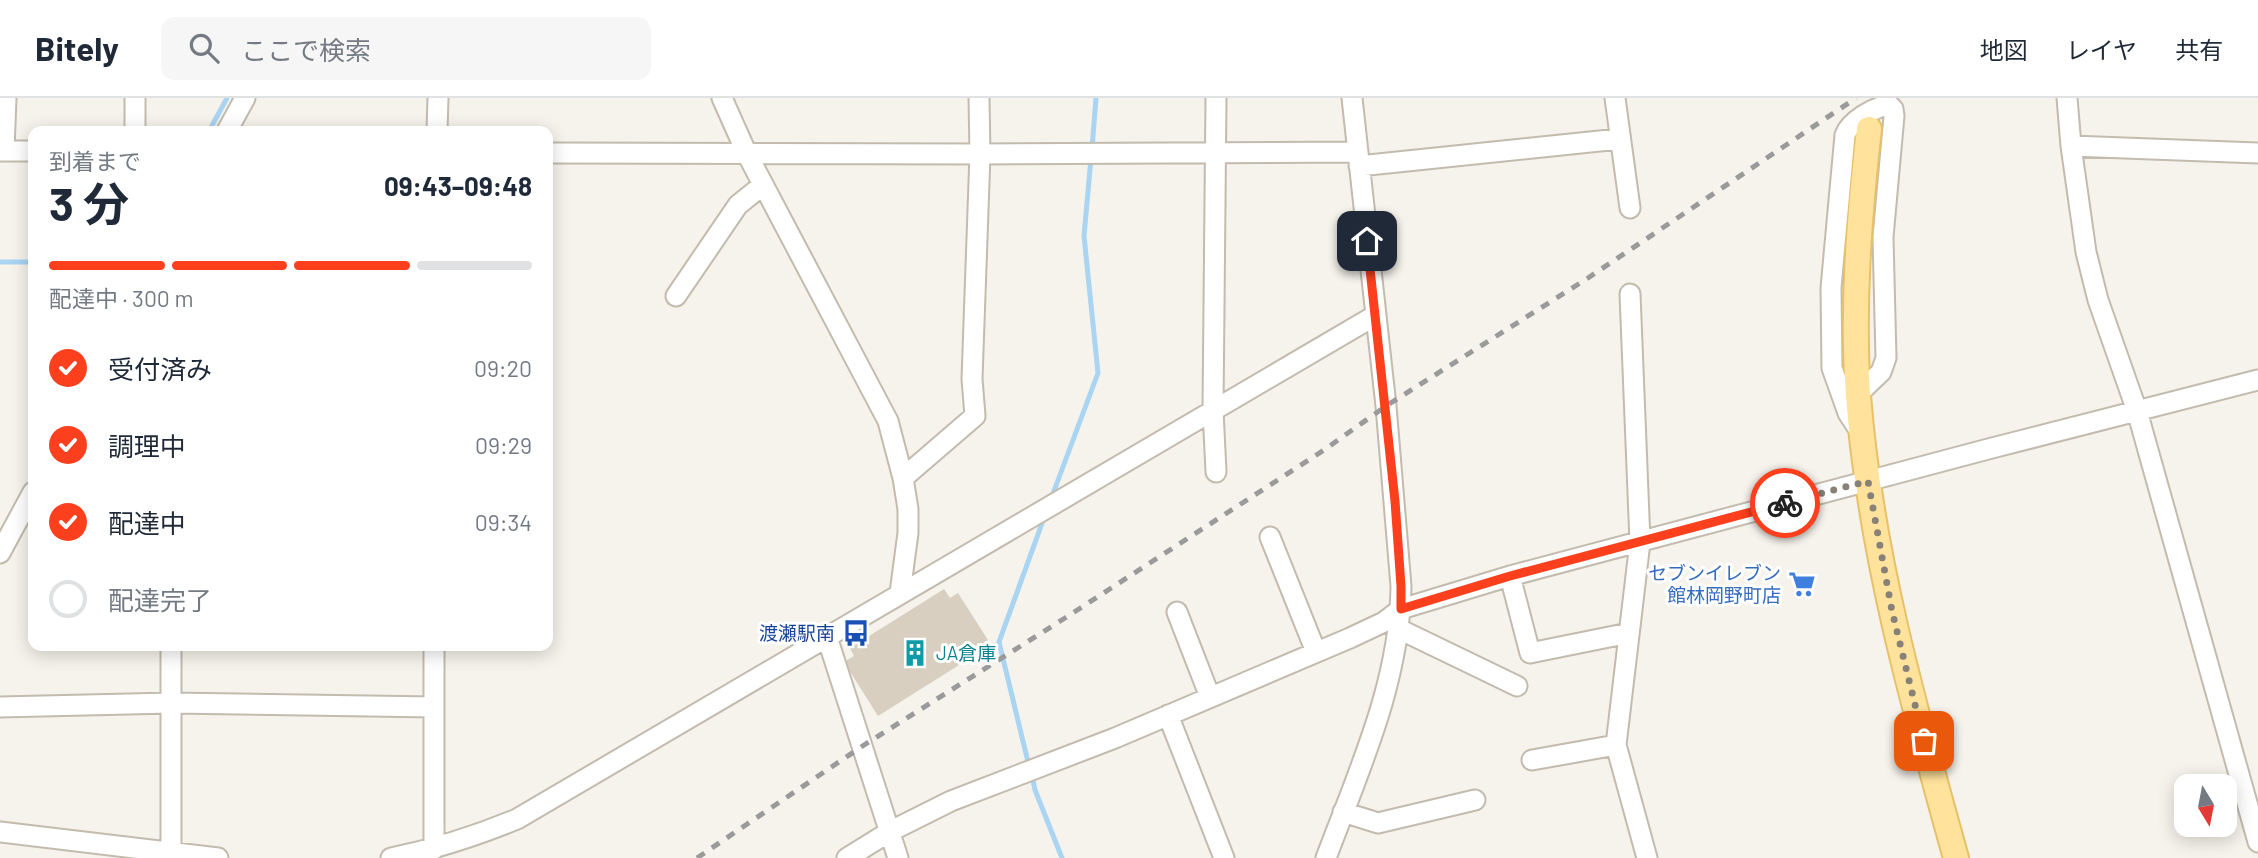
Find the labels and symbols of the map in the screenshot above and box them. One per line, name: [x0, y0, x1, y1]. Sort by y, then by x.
pin: [1337, 211, 1397, 271]
courier: [1750, 468, 1820, 538]
place label: セブンイレブン 館林岡野町店: [1648, 561, 1781, 606]
supermarket icon: セブンイレブン 館林岡野町店: [1787, 569, 1817, 599]
bus stop icon: 渡瀬駅南: [841, 618, 871, 648]
place label: 渡瀬駅南: [759, 621, 835, 644]
building icon: JA倉庫: [900, 638, 930, 668]
place label: JA倉庫: [936, 641, 996, 664]
pin: [1894, 711, 1954, 771]
north arrow: [2174, 774, 2236, 836]

